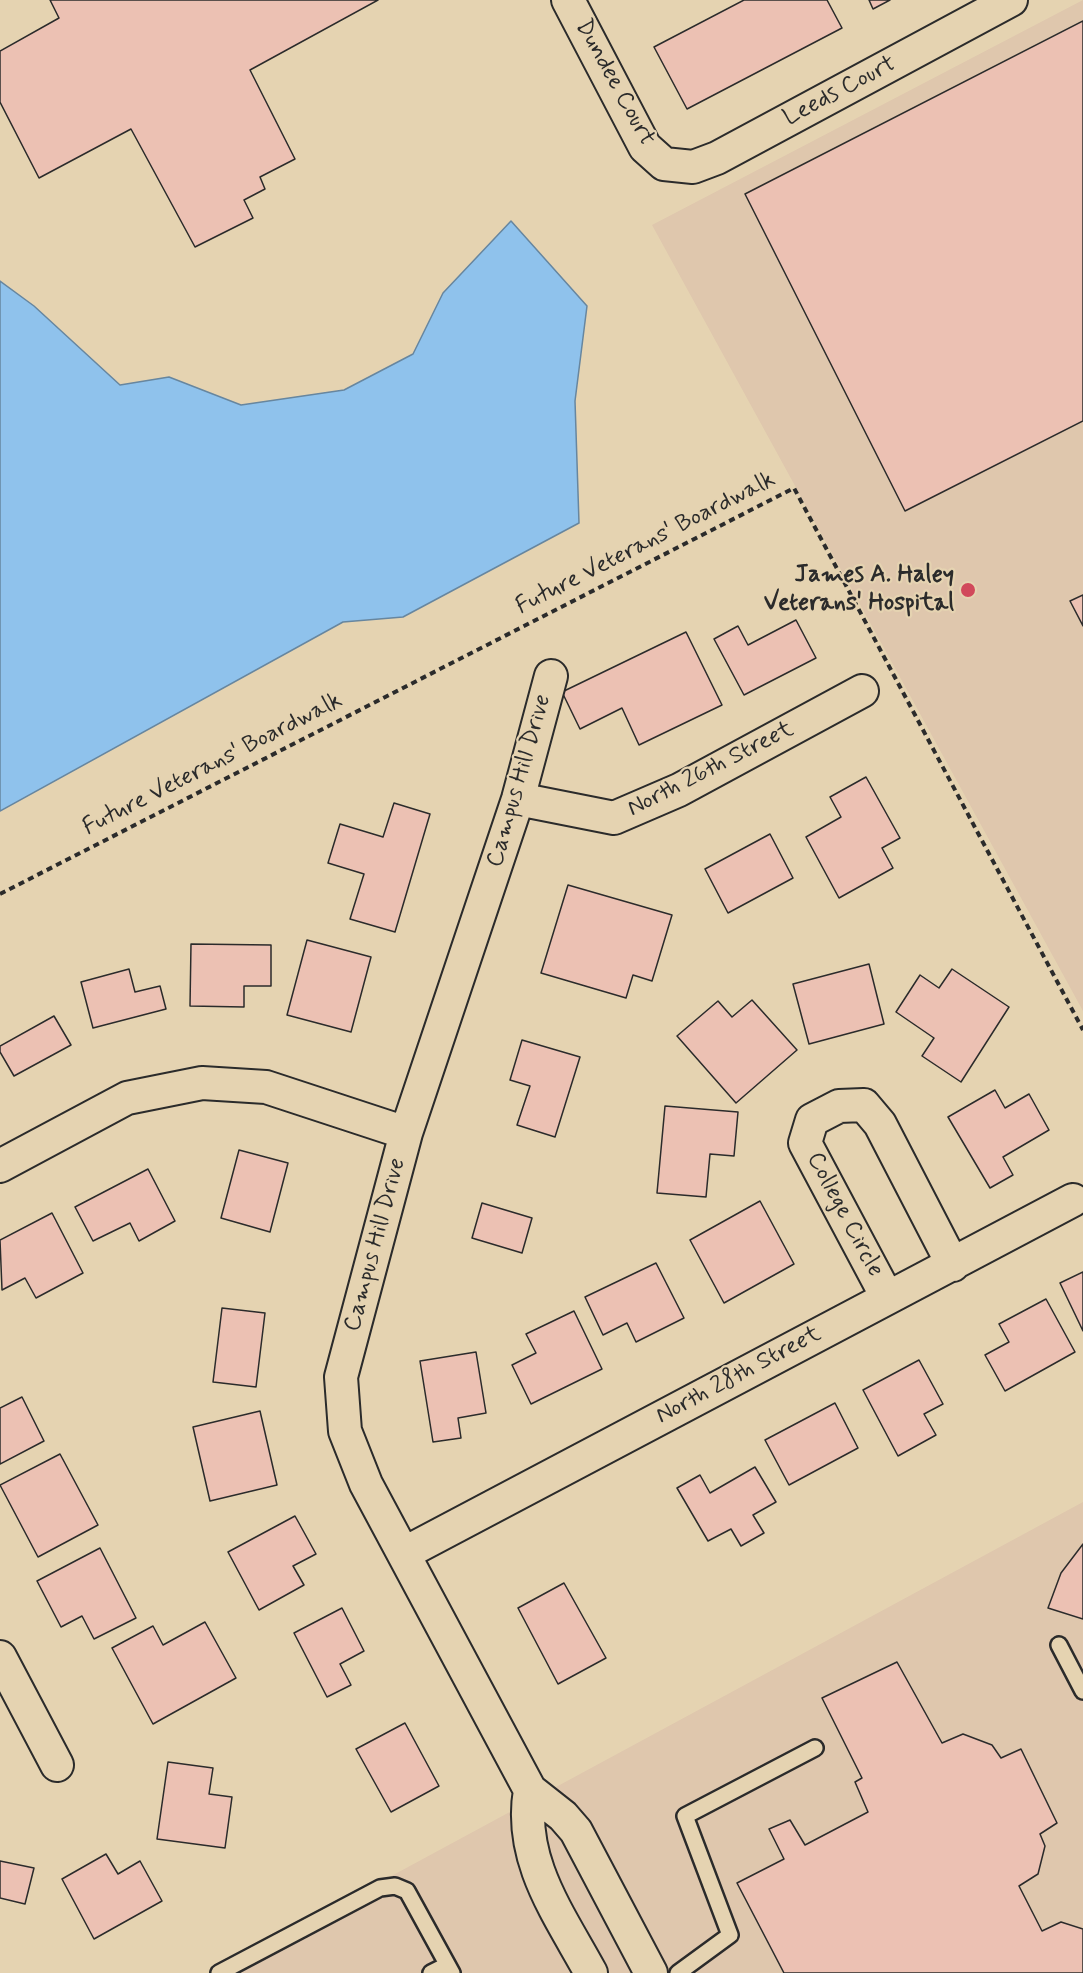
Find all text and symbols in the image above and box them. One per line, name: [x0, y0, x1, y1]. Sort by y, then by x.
street label: Dundee Court: [567, 15, 661, 151]
street label: Leeds Court: [779, 50, 901, 134]
street label: Future Veterans' Boardwalk: [511, 466, 781, 622]
place label: James A. Haley Veterans' Hospital: [764, 562, 954, 618]
marker: James A. Haley Veterans' Hospital: [959, 581, 977, 599]
street label: Future Veterans' Boardwalk: [78, 687, 348, 843]
street label: Campus Hill Drive: [482, 691, 558, 871]
street label: North 26th Street: [623, 716, 799, 824]
street label: College Circle: [799, 1148, 889, 1282]
street label: Campus Hill Drive: [339, 1155, 413, 1335]
street label: North 28th Street: [652, 1320, 826, 1432]

